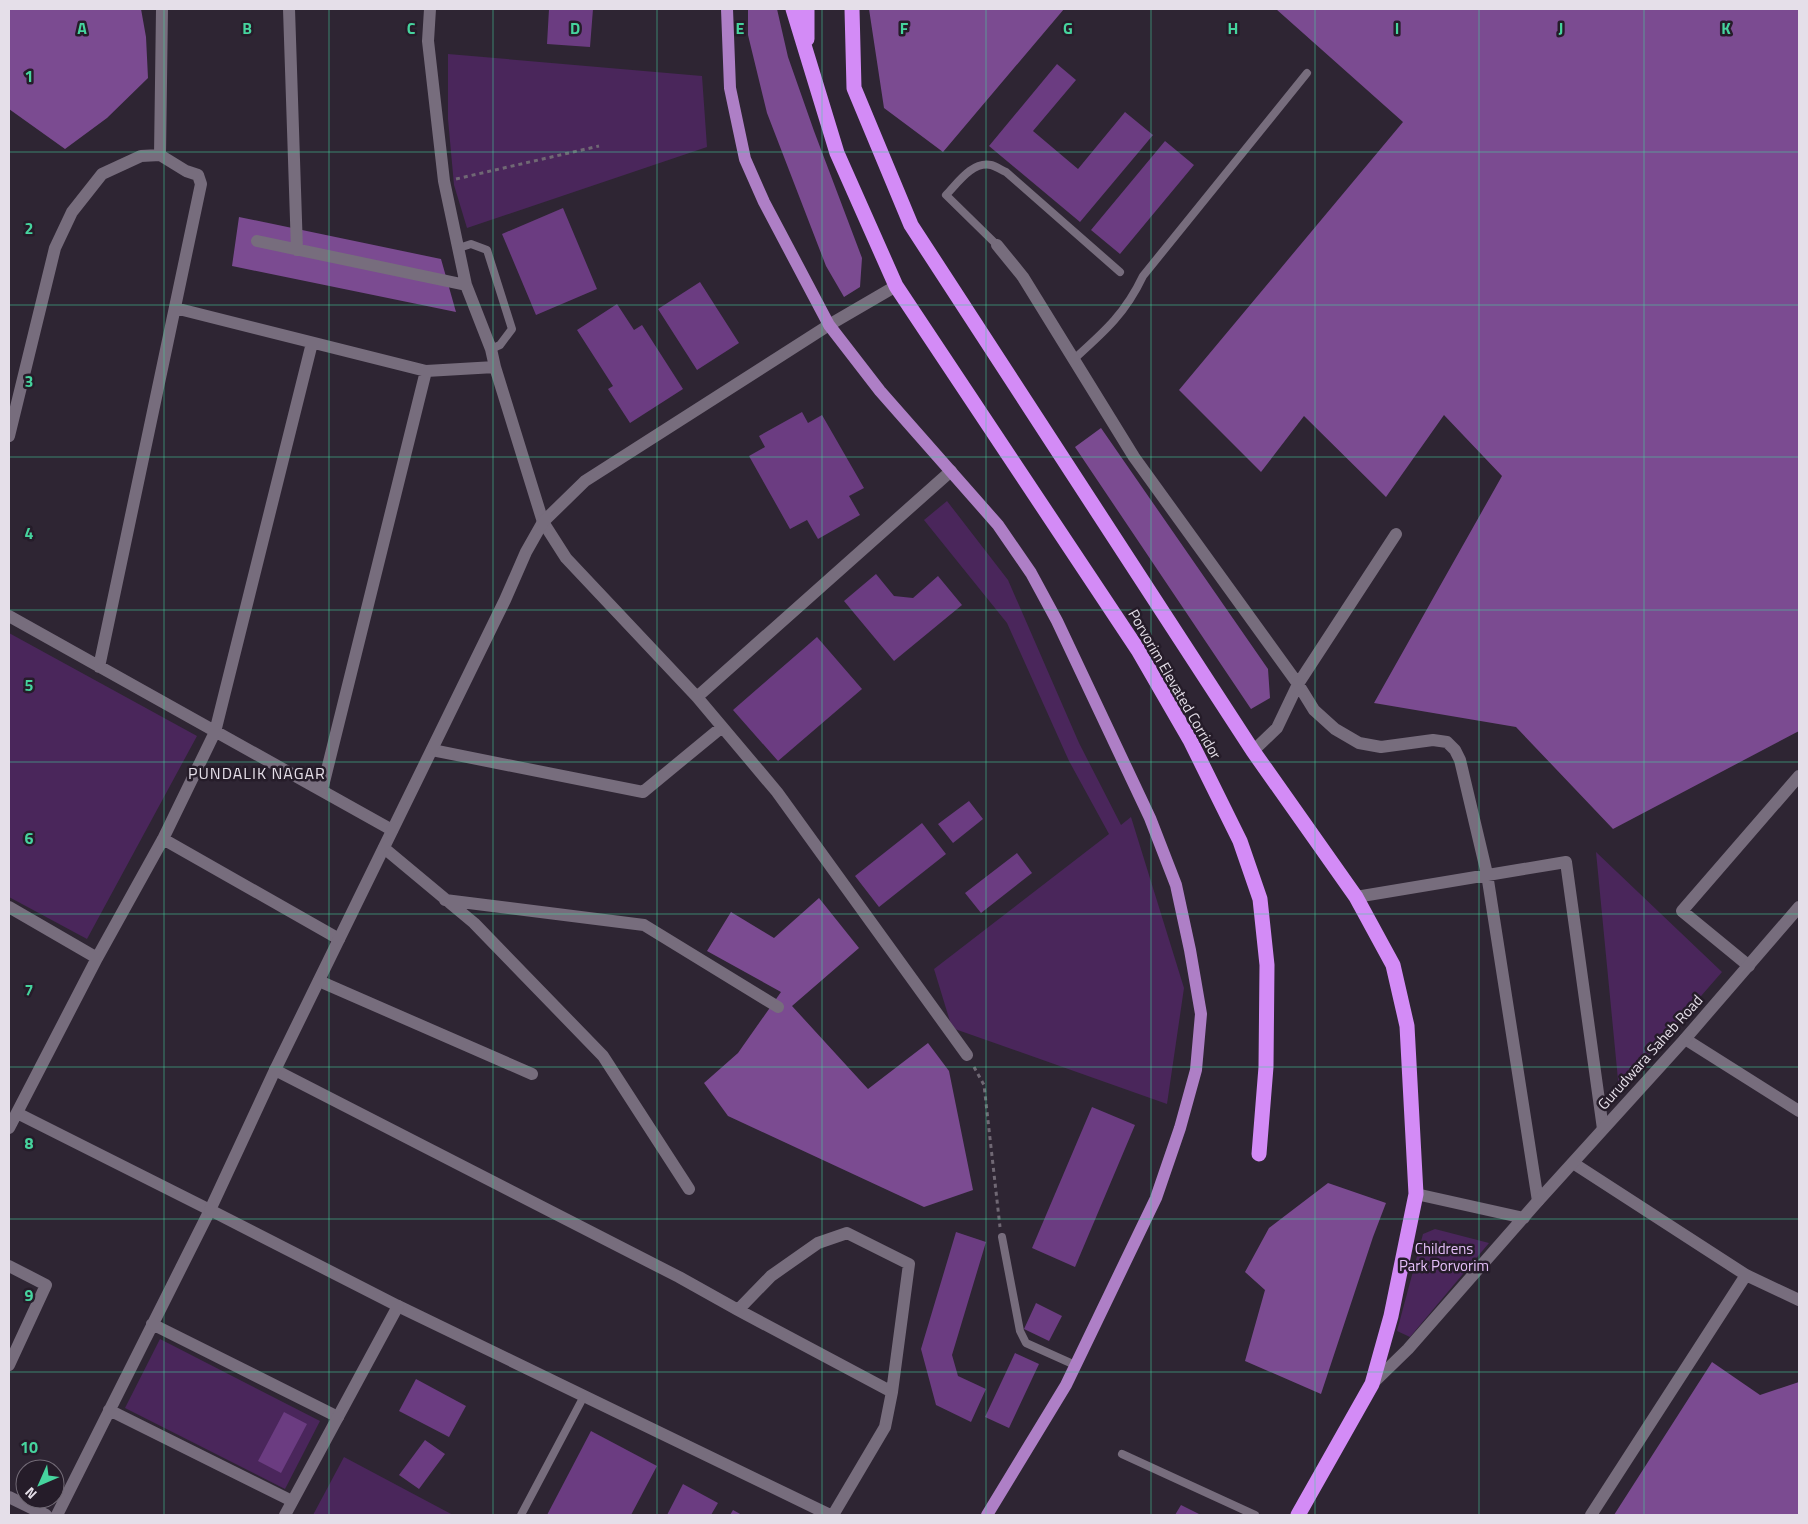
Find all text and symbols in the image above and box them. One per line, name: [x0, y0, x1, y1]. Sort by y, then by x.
text: A: [77, 16, 87, 40]
text: B: [242, 16, 252, 40]
text: C: [407, 16, 416, 40]
text: D: [570, 16, 580, 40]
text: E: [736, 16, 745, 40]
text: F: [900, 16, 909, 40]
text: G: [1063, 16, 1073, 40]
text: H: [1228, 16, 1238, 40]
text: I: [1395, 16, 1399, 40]
text: J: [1559, 16, 1563, 40]
text: K: [1721, 16, 1731, 40]
text: 1: [25, 64, 33, 88]
text: 2: [25, 216, 33, 240]
text: 3: [25, 369, 33, 393]
text: 4: [25, 521, 34, 545]
street label: Porvorim Elevated Corridor: [1123, 605, 1227, 763]
text: 5: [25, 673, 34, 697]
district label: PUNDALIK NAGAR: [188, 761, 326, 785]
text: 6: [25, 826, 34, 850]
text: 7: [25, 978, 33, 1002]
street label: Gurudwara Saheb Road: [1592, 989, 1708, 1115]
text: 8: [25, 1131, 34, 1155]
park label: Childrens Park Porvorim: [1399, 1237, 1489, 1277]
text: 9: [25, 1283, 34, 1307]
text: 10: [20, 1435, 38, 1459]
north arrow: [15, 1459, 65, 1509]
text: N: [20, 1483, 41, 1504]

